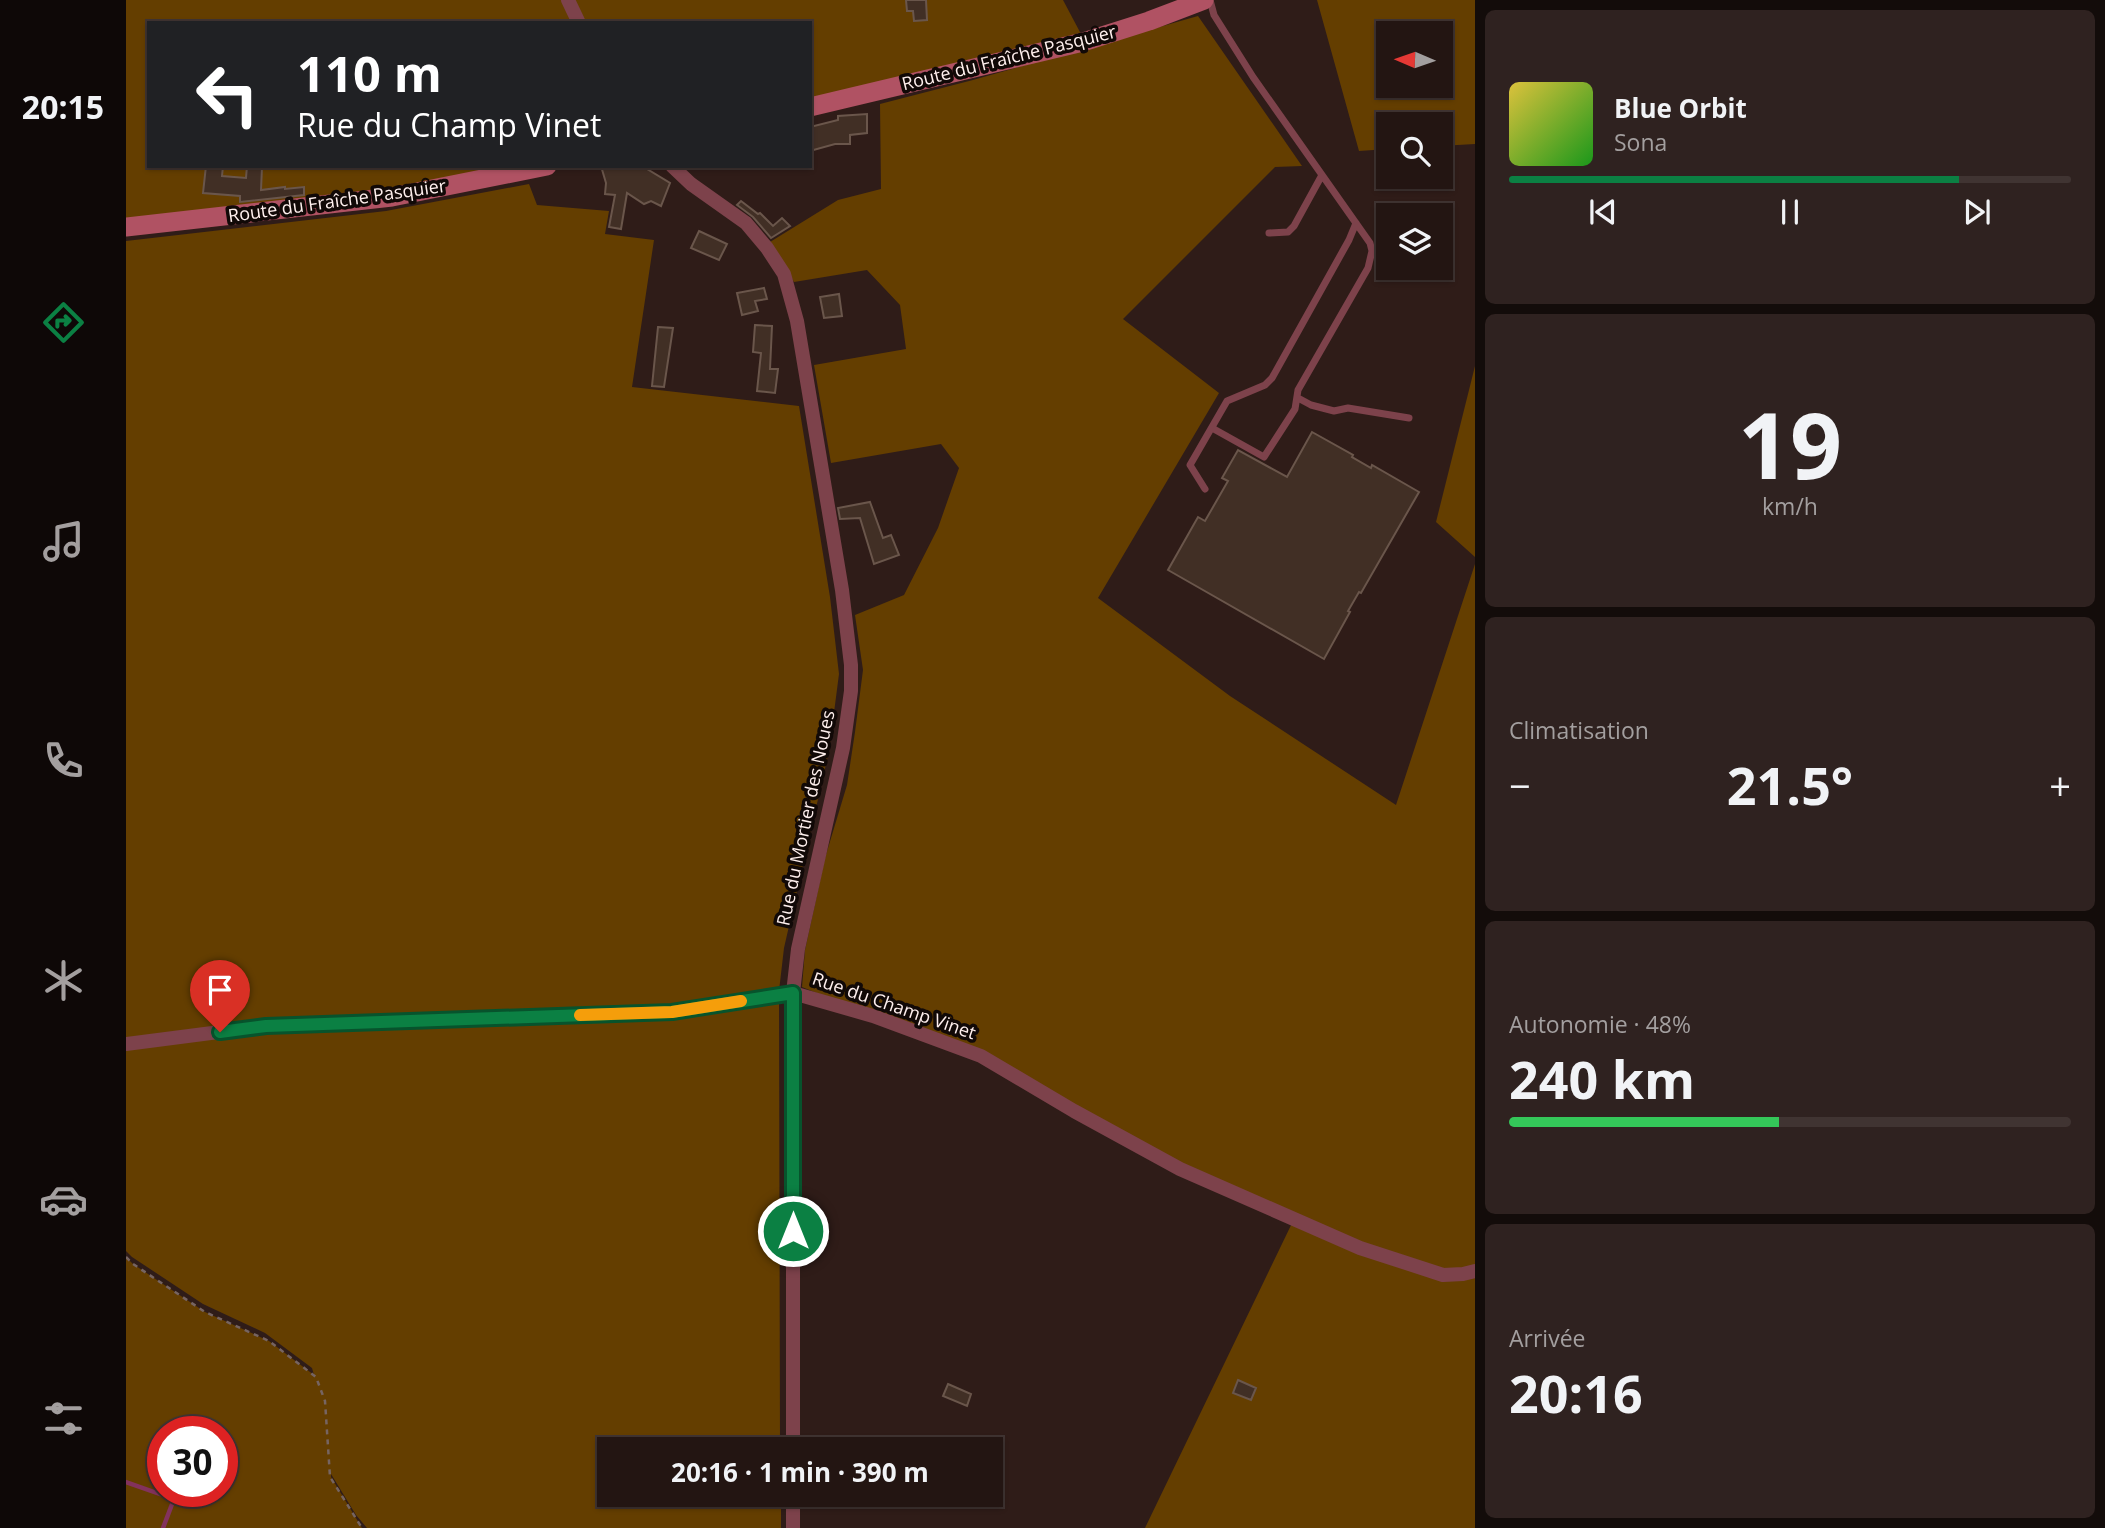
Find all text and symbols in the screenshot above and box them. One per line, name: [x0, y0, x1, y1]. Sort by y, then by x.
street label: Route du Fraîche Pasquier: [899, 19, 1119, 95]
north arrow: [1376, 21, 1452, 98]
map controls: [1376, 21, 1453, 280]
text: 110 m: [297, 40, 442, 106]
icon: left: [182, 49, 273, 140]
text: 20:15: [22, 85, 104, 128]
text: Blue Orbit: [1614, 90, 1747, 126]
text: Rue du Champ Vinet: [297, 103, 601, 146]
button: search: [1376, 112, 1453, 189]
text: Sona: [1614, 126, 1667, 158]
street label: Route du Fraîche Pasquier: [226, 173, 448, 227]
icon: previous: [1584, 193, 1622, 231]
icon: pause: [1771, 193, 1809, 231]
icon: next: [1958, 193, 1996, 231]
button: layers: [1376, 203, 1453, 280]
icon: directions: [39, 298, 88, 347]
text: 19: [1738, 382, 1842, 506]
text: km/h: [1762, 490, 1818, 522]
icon: music: [39, 517, 88, 566]
street label: Rue du Mortier des Noues: [770, 708, 840, 928]
text: Climatisation: [1509, 714, 1649, 746]
icon: phone: [39, 736, 88, 785]
text: 21.5°: [1727, 749, 1853, 820]
text: −: [1509, 759, 1531, 811]
text: +: [2049, 759, 2071, 811]
icon: climate: [39, 956, 88, 1005]
pin: [190, 960, 250, 1032]
street label: Rue du Champ Vinet: [809, 966, 979, 1044]
icon: arrive: [201, 971, 239, 1009]
text: Autonomie · 48%: [1509, 1008, 1691, 1040]
text: 240 km: [1509, 1043, 1695, 1114]
icon: car: [39, 1175, 88, 1224]
position arrow: [756, 1194, 830, 1268]
text: Arrivée: [1509, 1322, 1585, 1354]
text: 20:16: [1509, 1357, 1643, 1428]
icon: filters: [39, 1394, 88, 1443]
speed limit sign: 30: [147, 1416, 238, 1507]
text: 20:16 · 1 min · 390 m: [671, 1454, 929, 1490]

